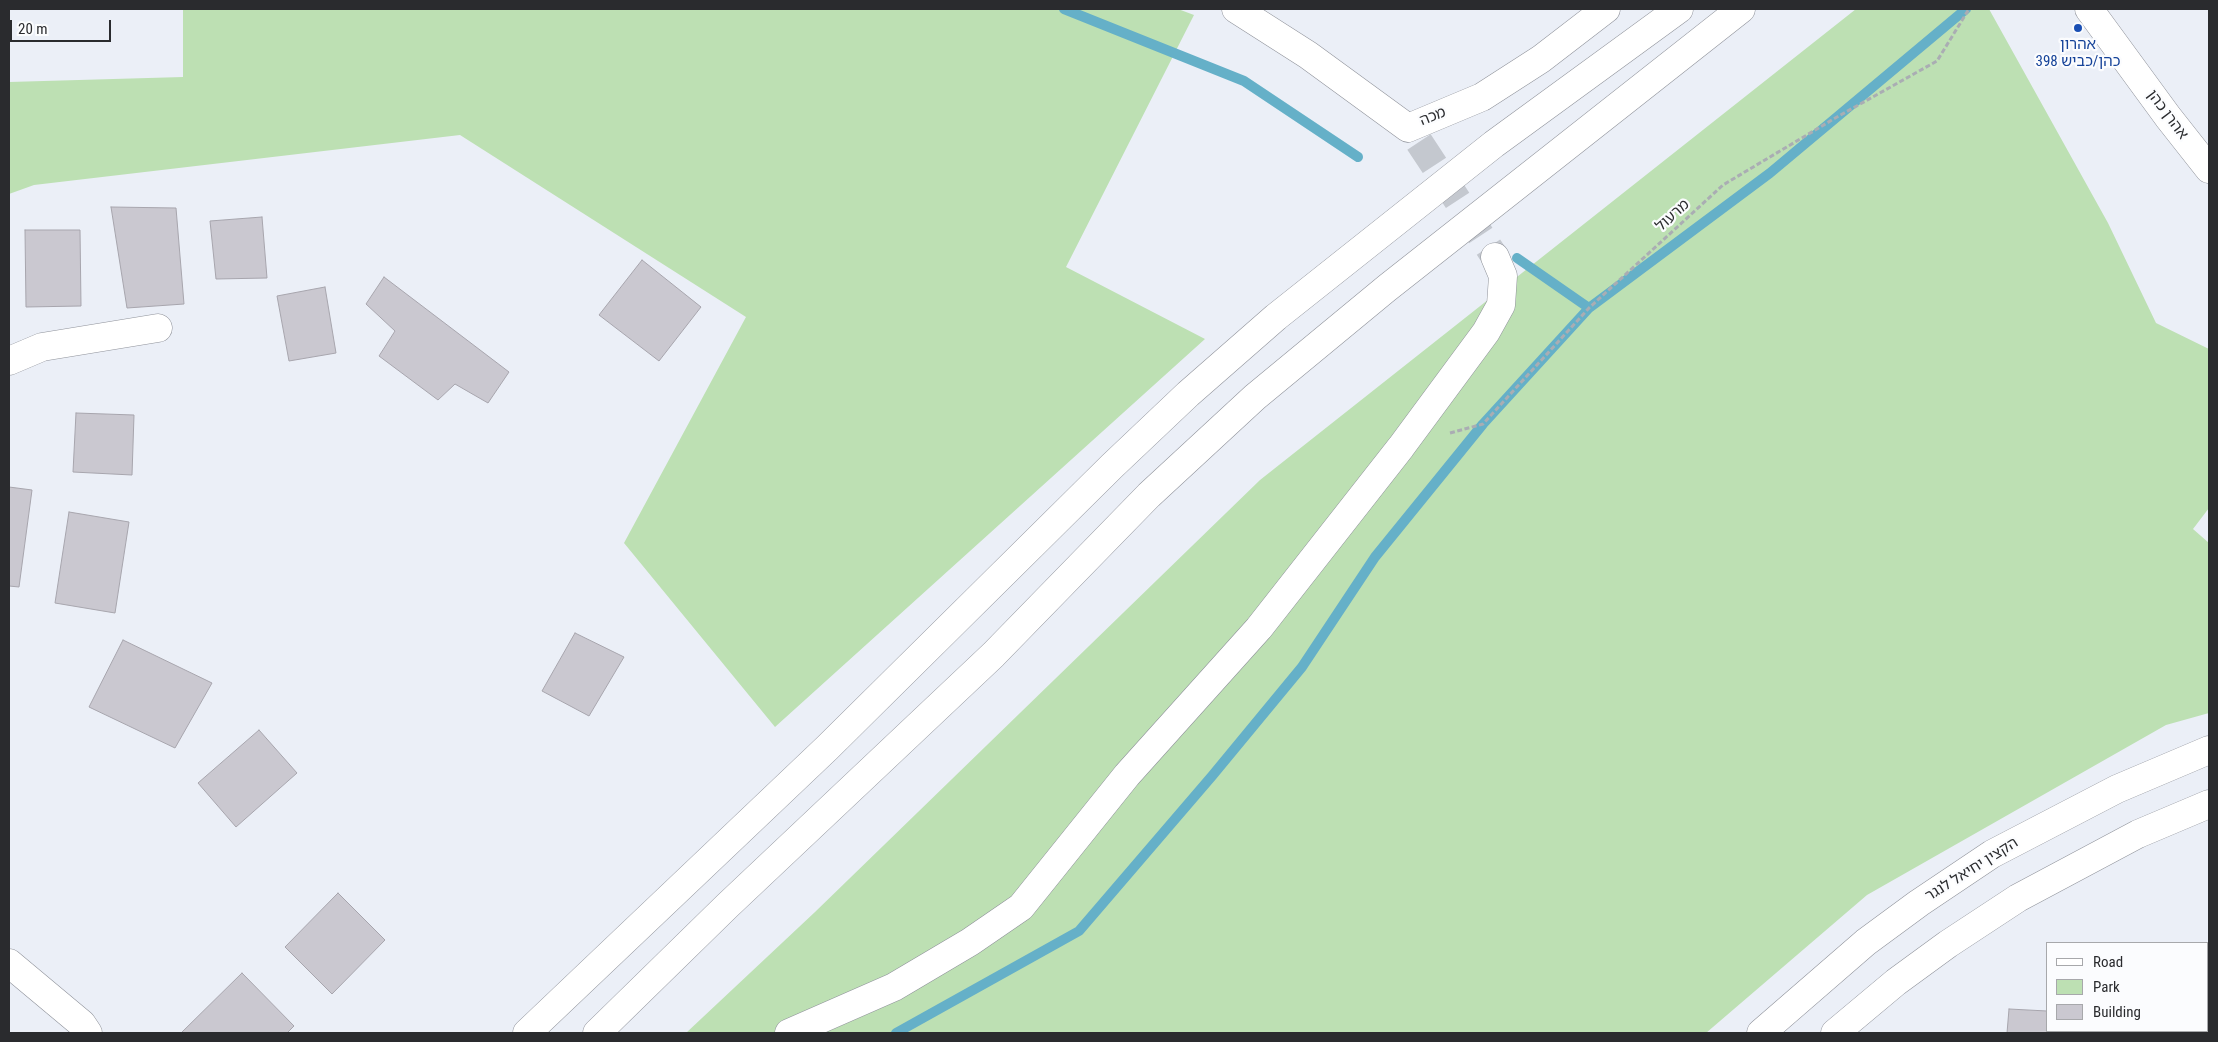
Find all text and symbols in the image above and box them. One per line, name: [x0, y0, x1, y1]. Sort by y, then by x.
scale bar: [12, 10, 114, 42]
text: 20 m: [18, 20, 48, 38]
marker: אהרון כהן/כביש 398: [2072, 22, 2084, 34]
place label: אהרון כהן/כביש 398: [2036, 36, 2120, 71]
street label: אהרן כהן: [2143, 87, 2191, 143]
street label: מכה: [1417, 104, 1449, 130]
street label: מרעול: [1652, 196, 1694, 236]
street label: הקצין יחיאל לנגר: [1922, 834, 2022, 906]
legend: [2046, 942, 2208, 1032]
text: Road: [2093, 953, 2123, 971]
text: Park: [2093, 978, 2120, 996]
text: Building: [2093, 1003, 2141, 1021]

